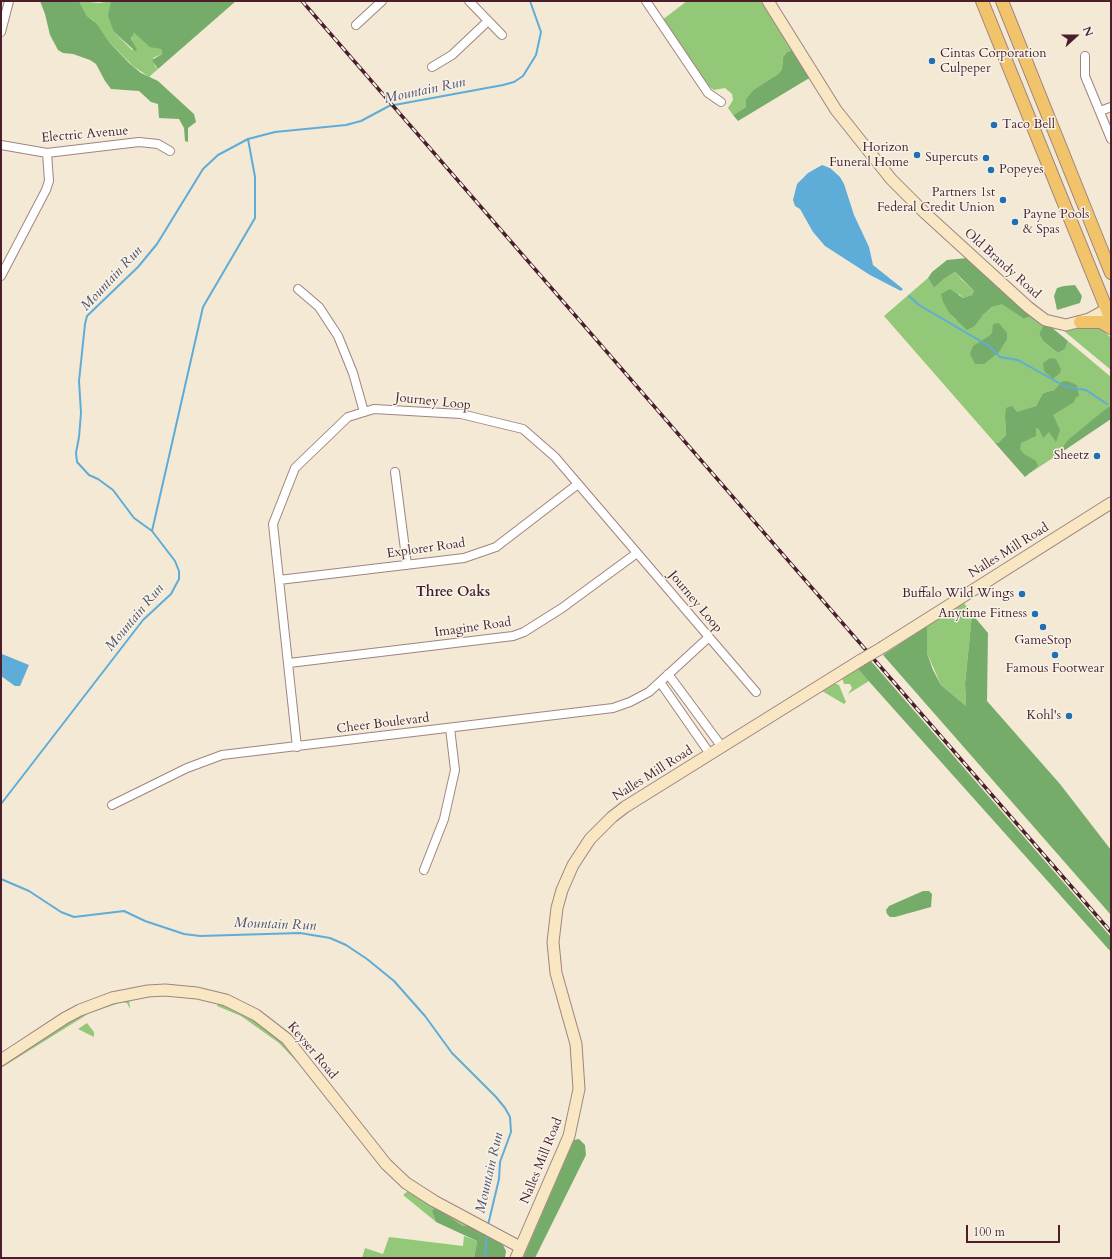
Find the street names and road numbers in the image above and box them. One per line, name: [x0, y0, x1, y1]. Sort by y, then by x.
street label: Electric Avenue: [41, 123, 129, 147]
street label: Old Brandy Road: [961, 226, 1043, 302]
street label: Journey Loop: [394, 390, 472, 414]
street label: Nalles Mill Road: [966, 520, 1052, 582]
street label: Explorer Road: [386, 536, 466, 562]
street label: Journey Loop: [665, 568, 725, 636]
street label: Imagine Road: [434, 615, 512, 641]
street label: Cheer Boulevard: [336, 711, 430, 737]
street label: Nalles Mill Road: [610, 743, 696, 805]
street label: Keyser Road: [284, 1019, 340, 1083]
street label: Nalles Mill Road: [518, 1116, 566, 1206]

